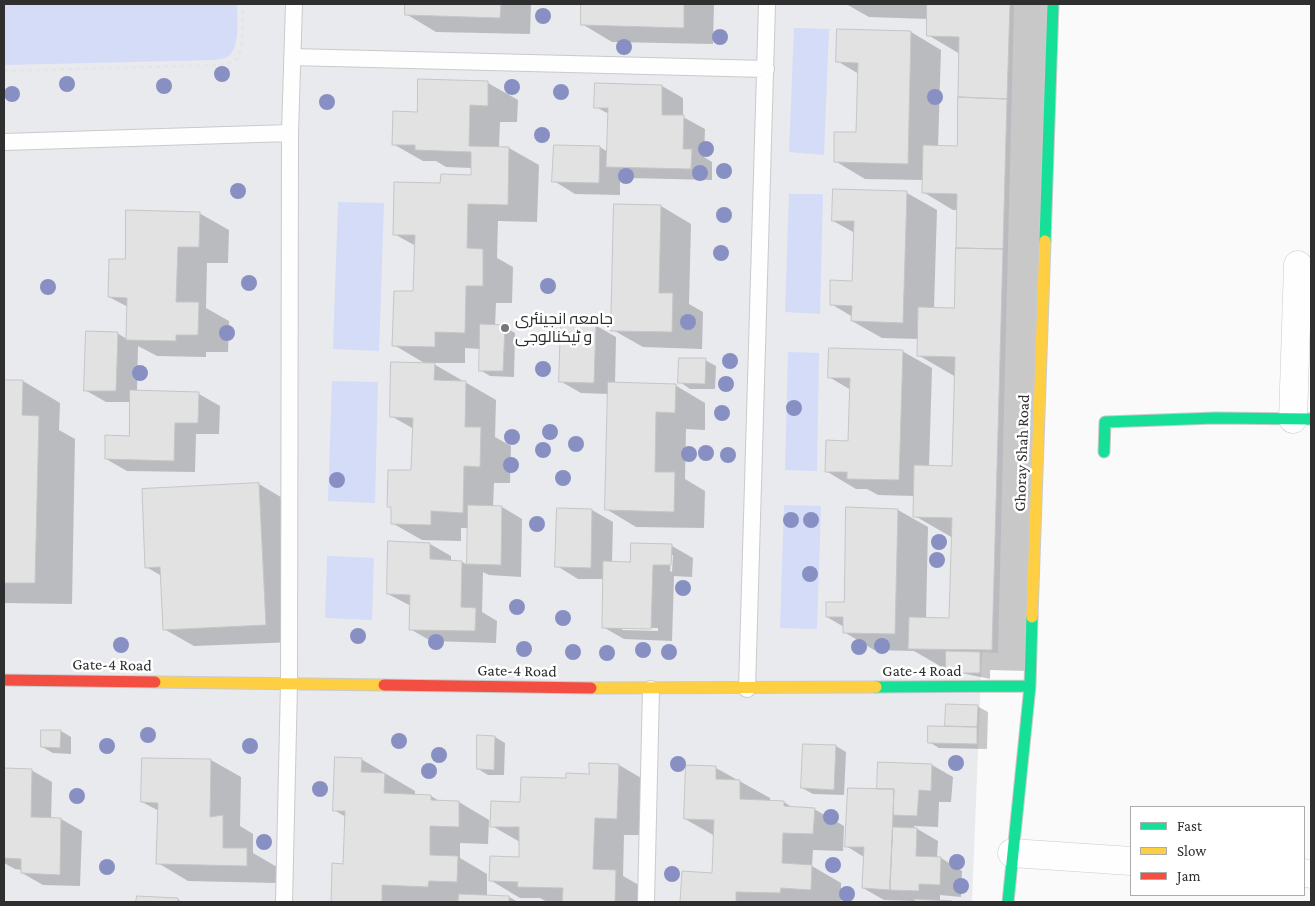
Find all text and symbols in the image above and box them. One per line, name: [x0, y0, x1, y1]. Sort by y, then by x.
place label: جامعہ انجینئری و ٹیکنالوجی: [515, 309, 613, 347]
marker: جامعہ انجینئری و ٹیکنالوجی: [499, 322, 511, 334]
street label: Ghoray Shah Road: [1010, 394, 1034, 512]
street label: Gate-4 Road: [72, 655, 152, 675]
street label: Gate-4 Road: [477, 661, 557, 681]
street label: Gate-4 Road: [882, 661, 962, 681]
legend: [1130, 806, 1305, 896]
text: Fast: [1177, 818, 1202, 834]
text: Slow: [1177, 843, 1206, 859]
text: Jam: [1177, 868, 1200, 884]

